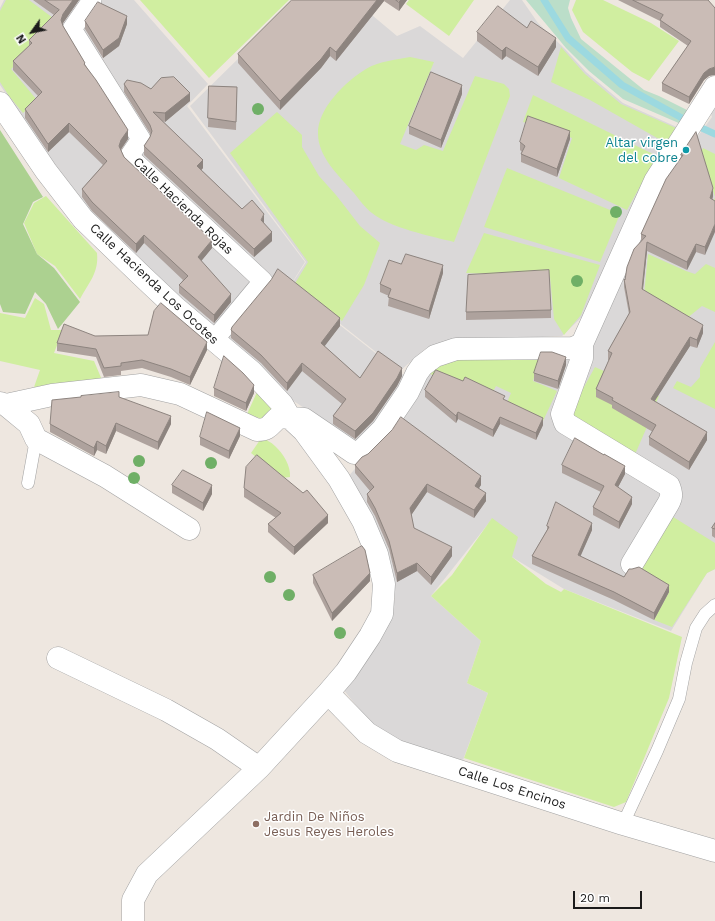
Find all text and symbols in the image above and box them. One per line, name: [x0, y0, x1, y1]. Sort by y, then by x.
north arrow: [12, 12, 52, 52]
text: N: [14, 32, 29, 46]
place label: Altar virgen del cobre: [605, 135, 678, 166]
marker: Altar virgen del cobre: [681, 145, 691, 155]
street label: Calle Hacienda Rojas: [130, 154, 236, 258]
street label: Calle Hacienda Los Ocotes: [86, 220, 222, 348]
street label: Calle Los Encinos: [456, 763, 568, 813]
place label: Jardin De Niños Jesus Reyes Heroles: [264, 809, 394, 840]
marker: Jardin De Niños Jesus Reyes Heroles: [251, 819, 261, 829]
scale bar: [575, 883, 644, 909]
text: 20 m: [580, 891, 610, 905]

